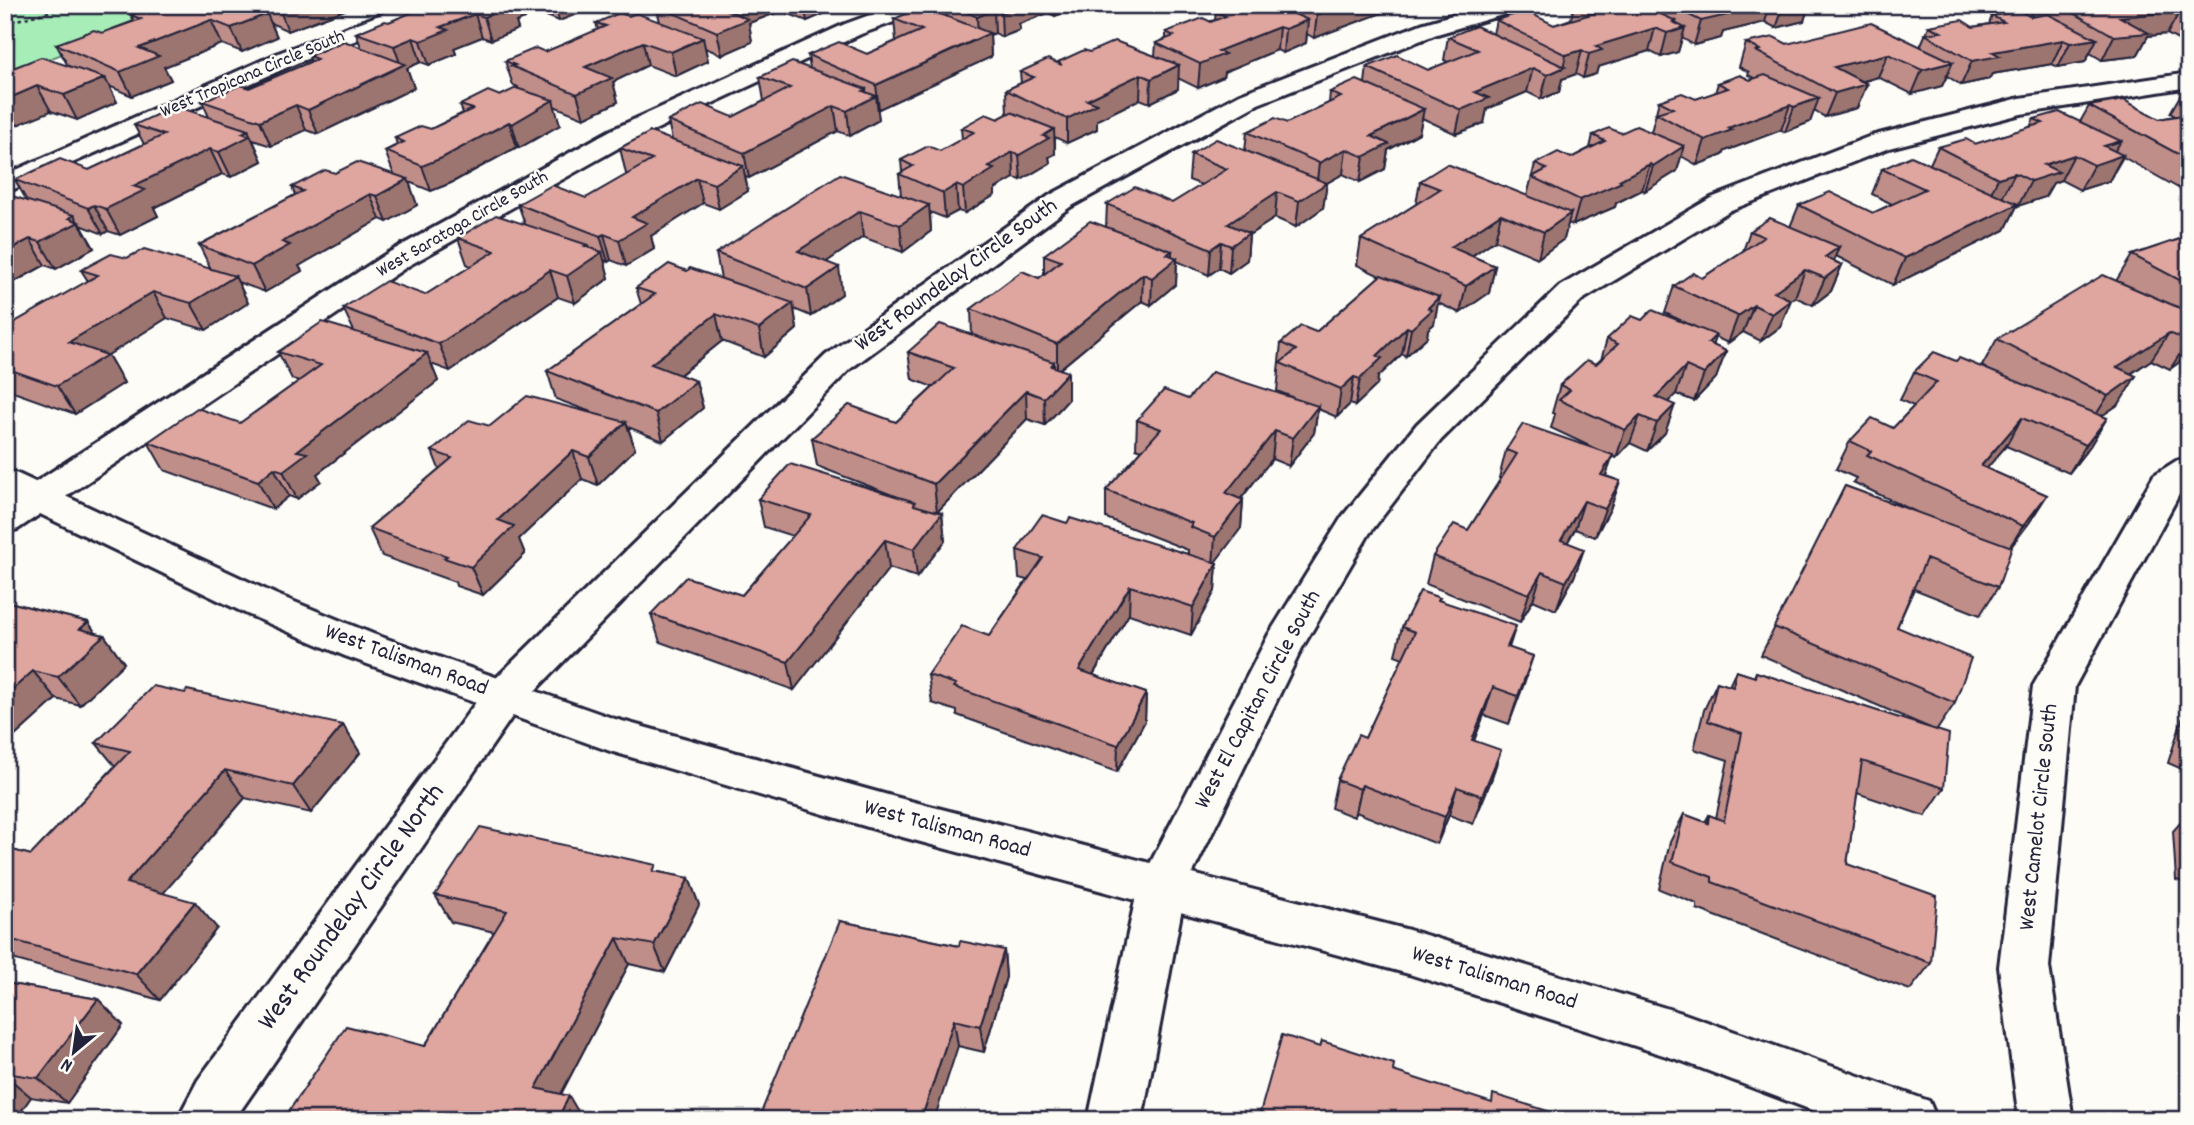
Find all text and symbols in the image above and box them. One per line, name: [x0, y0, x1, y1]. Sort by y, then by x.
street label: West Tropicana Circle South: [157, 24, 349, 126]
street label: West Saratoga Circle South: [372, 165, 554, 285]
street label: West Roundelay Circle South: [849, 191, 1065, 361]
street label: West El Capitan Circle South: [1187, 585, 1331, 815]
street label: West Talisman Road: [320, 616, 492, 706]
street label: West Camelot Circle South: [2012, 702, 2068, 932]
street label: West Roundelay Circle North: [250, 776, 456, 1040]
street label: West Talisman Road: [860, 792, 1034, 868]
street label: West Talisman Road: [1407, 938, 1581, 1020]
north arrow: [38, 1016, 108, 1086]
text: N: [57, 1050, 78, 1078]

